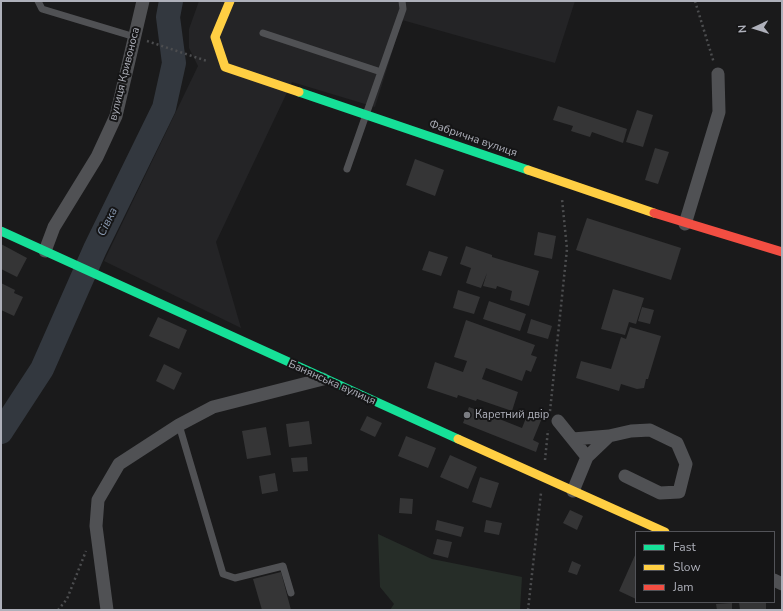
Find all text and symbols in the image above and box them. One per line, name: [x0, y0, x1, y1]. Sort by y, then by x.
north arrow: [735, 8, 775, 48]
text: N: [735, 24, 750, 34]
street label: вулиця Кривоноса: [107, 26, 143, 122]
street label: Фабрична вулиця: [427, 118, 519, 160]
water label: Сівка: [95, 205, 121, 239]
street label: Банянська вулиця: [286, 358, 378, 408]
place label: Каретний двір: [475, 408, 549, 422]
marker: Каретний двір: [462, 410, 472, 420]
legend: [635, 531, 775, 603]
text: Fast: [673, 539, 696, 555]
text: Slow: [673, 559, 701, 575]
text: Jam: [673, 579, 694, 595]

